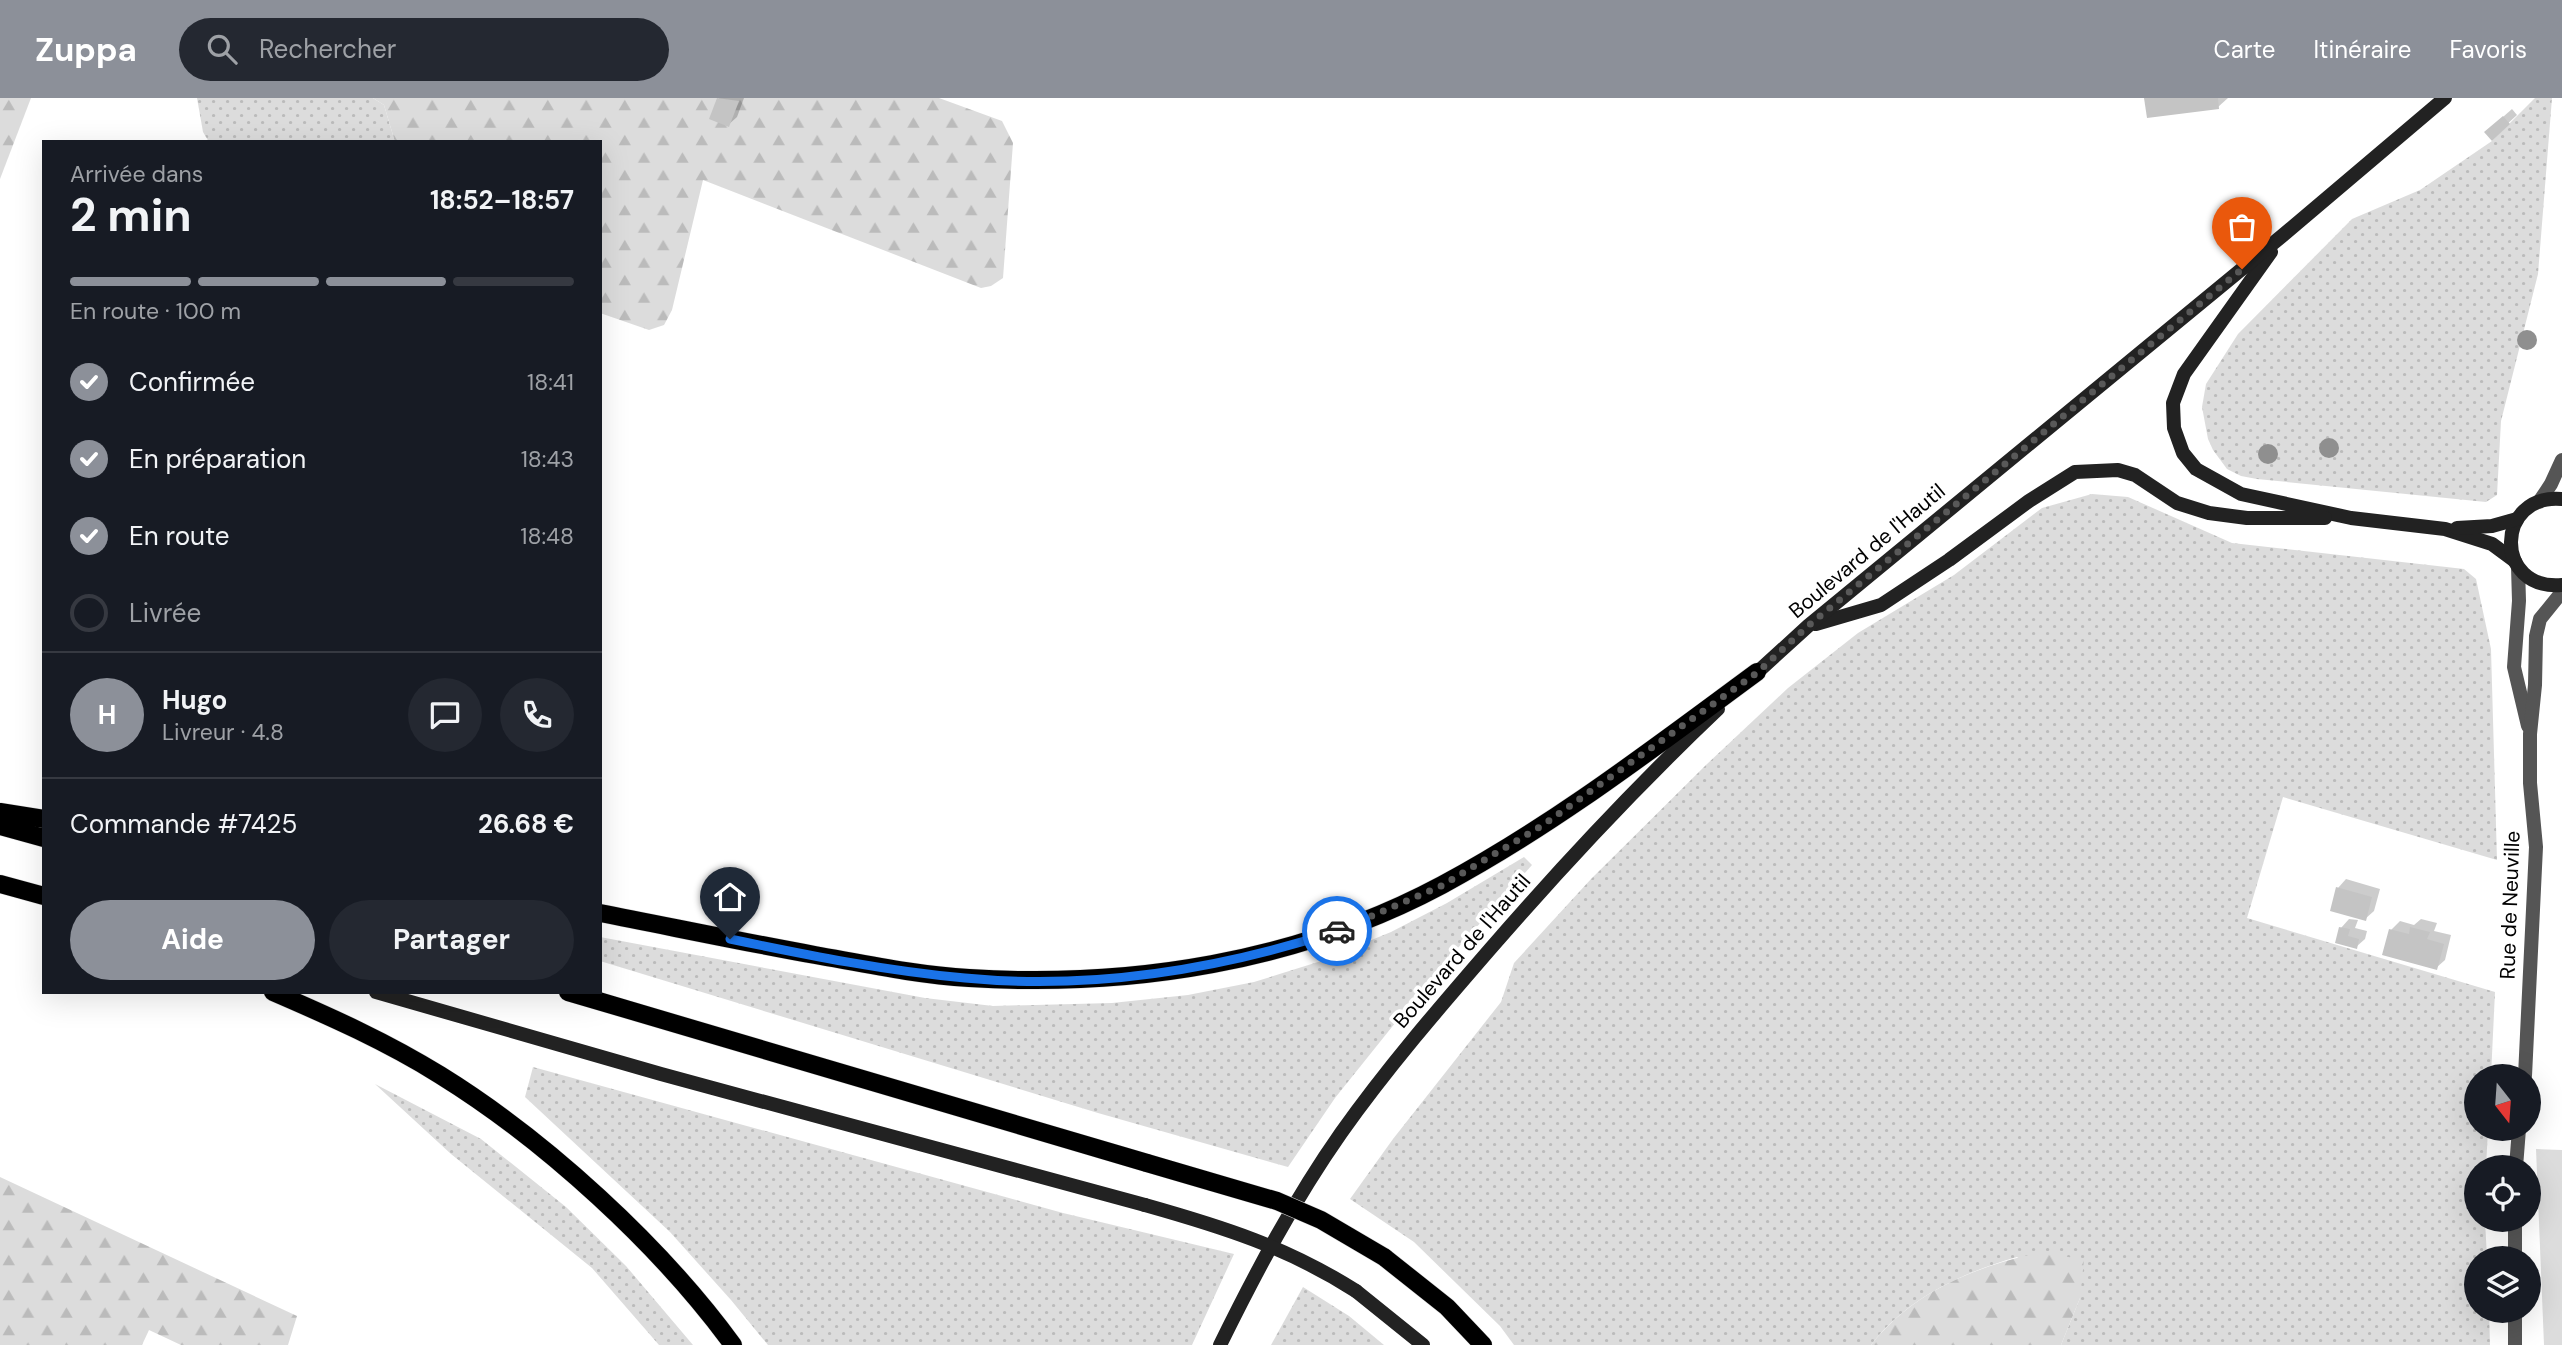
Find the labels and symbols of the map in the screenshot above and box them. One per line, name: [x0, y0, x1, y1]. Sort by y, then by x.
pin: [2212, 197, 2272, 269]
street label: Boulevard de l'Hautil: [1783, 477, 1951, 625]
street label: Rue de Neuville: [2493, 830, 2527, 980]
pin: [700, 867, 760, 939]
street label: Boulevard de l'Hautil: [1387, 868, 1537, 1034]
courier: [1302, 896, 1372, 966]
north arrow: [2464, 1064, 2541, 1141]

